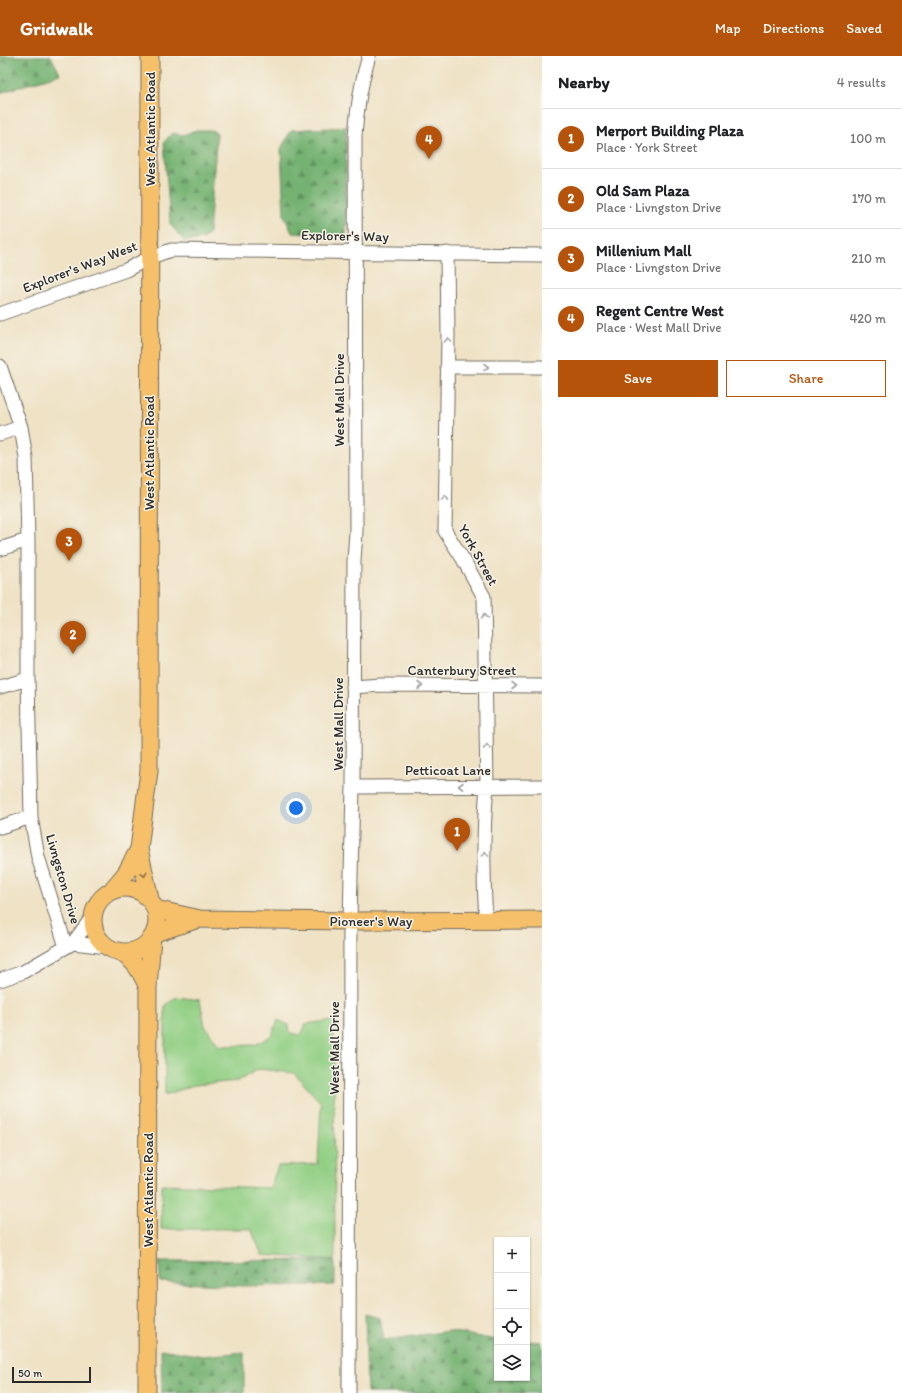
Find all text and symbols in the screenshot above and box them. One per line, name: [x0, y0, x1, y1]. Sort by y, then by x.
text: Gridwalk: [20, 17, 93, 40]
text: Map: [715, 20, 741, 37]
text: Directions: [763, 20, 824, 37]
text: Saved: [846, 20, 882, 37]
street label: West Atlantic Road: [142, 71, 159, 186]
text: Nearby: [558, 72, 610, 92]
text: 4 results: [837, 75, 886, 90]
text: Merport Building Plaza: [596, 122, 744, 140]
pin: 4: [416, 126, 442, 159]
text: 1: [568, 131, 574, 146]
text: 100 m: [850, 131, 886, 146]
text: Place · York Street: [596, 140, 697, 155]
text: Old Sam Plaza: [596, 182, 690, 200]
text: 2: [568, 191, 574, 206]
text: 170 m: [852, 191, 886, 206]
text: Place · Livngston Drive: [596, 200, 721, 215]
street label: Explorer's Way: [301, 227, 389, 245]
street label: Explorer's Way West: [20, 237, 140, 297]
text: Millenium Mall: [596, 242, 692, 260]
text: 3: [567, 251, 575, 266]
text: 210 m: [851, 251, 886, 266]
text: Place · Livngston Drive: [596, 260, 721, 275]
text: Regent Centre West: [596, 302, 724, 320]
text: 4: [567, 311, 575, 326]
text: 420 m: [849, 311, 886, 326]
text: Place · West Mall Drive: [596, 320, 722, 335]
one-way arrow: [444, 337, 452, 343]
street label: West Mall Drive: [331, 353, 348, 447]
button: Save: [558, 360, 718, 397]
button: Share: [726, 360, 886, 397]
one-way arrow: [483, 363, 489, 371]
street label: West Atlantic Road: [141, 395, 158, 510]
one-way arrow: [441, 495, 449, 501]
street label: York Street: [454, 521, 502, 589]
pin: 3: [56, 528, 82, 561]
one-way arrow: [480, 614, 488, 620]
pin: 2: [60, 621, 86, 654]
street label: Canterbury Street: [408, 662, 516, 679]
street label: West Mall Drive: [330, 677, 347, 771]
one-way arrow: [417, 681, 423, 690]
one-way arrow: [511, 682, 517, 690]
one-way arrow: [482, 744, 491, 750]
street label: Petticoat Lane: [405, 762, 491, 779]
one-way arrow: [458, 782, 464, 791]
your location: [286, 798, 306, 818]
pin: 1: [444, 818, 470, 851]
street label: Livngston Drive: [42, 832, 84, 926]
one-way arrow: [480, 851, 489, 857]
one-way arrow: [140, 871, 148, 877]
street label: Pioneer's Way: [330, 913, 413, 930]
street label: West Mall Drive: [326, 1001, 343, 1095]
street label: West Atlantic Road: [140, 1132, 157, 1247]
map controls: [494, 1237, 530, 1381]
button: +: [494, 1237, 530, 1273]
button: −: [494, 1273, 530, 1309]
button: locate: [494, 1309, 530, 1345]
button: layers: [494, 1345, 530, 1381]
scale bar: [12, 1365, 91, 1384]
text: 50 m: [18, 1367, 42, 1380]

